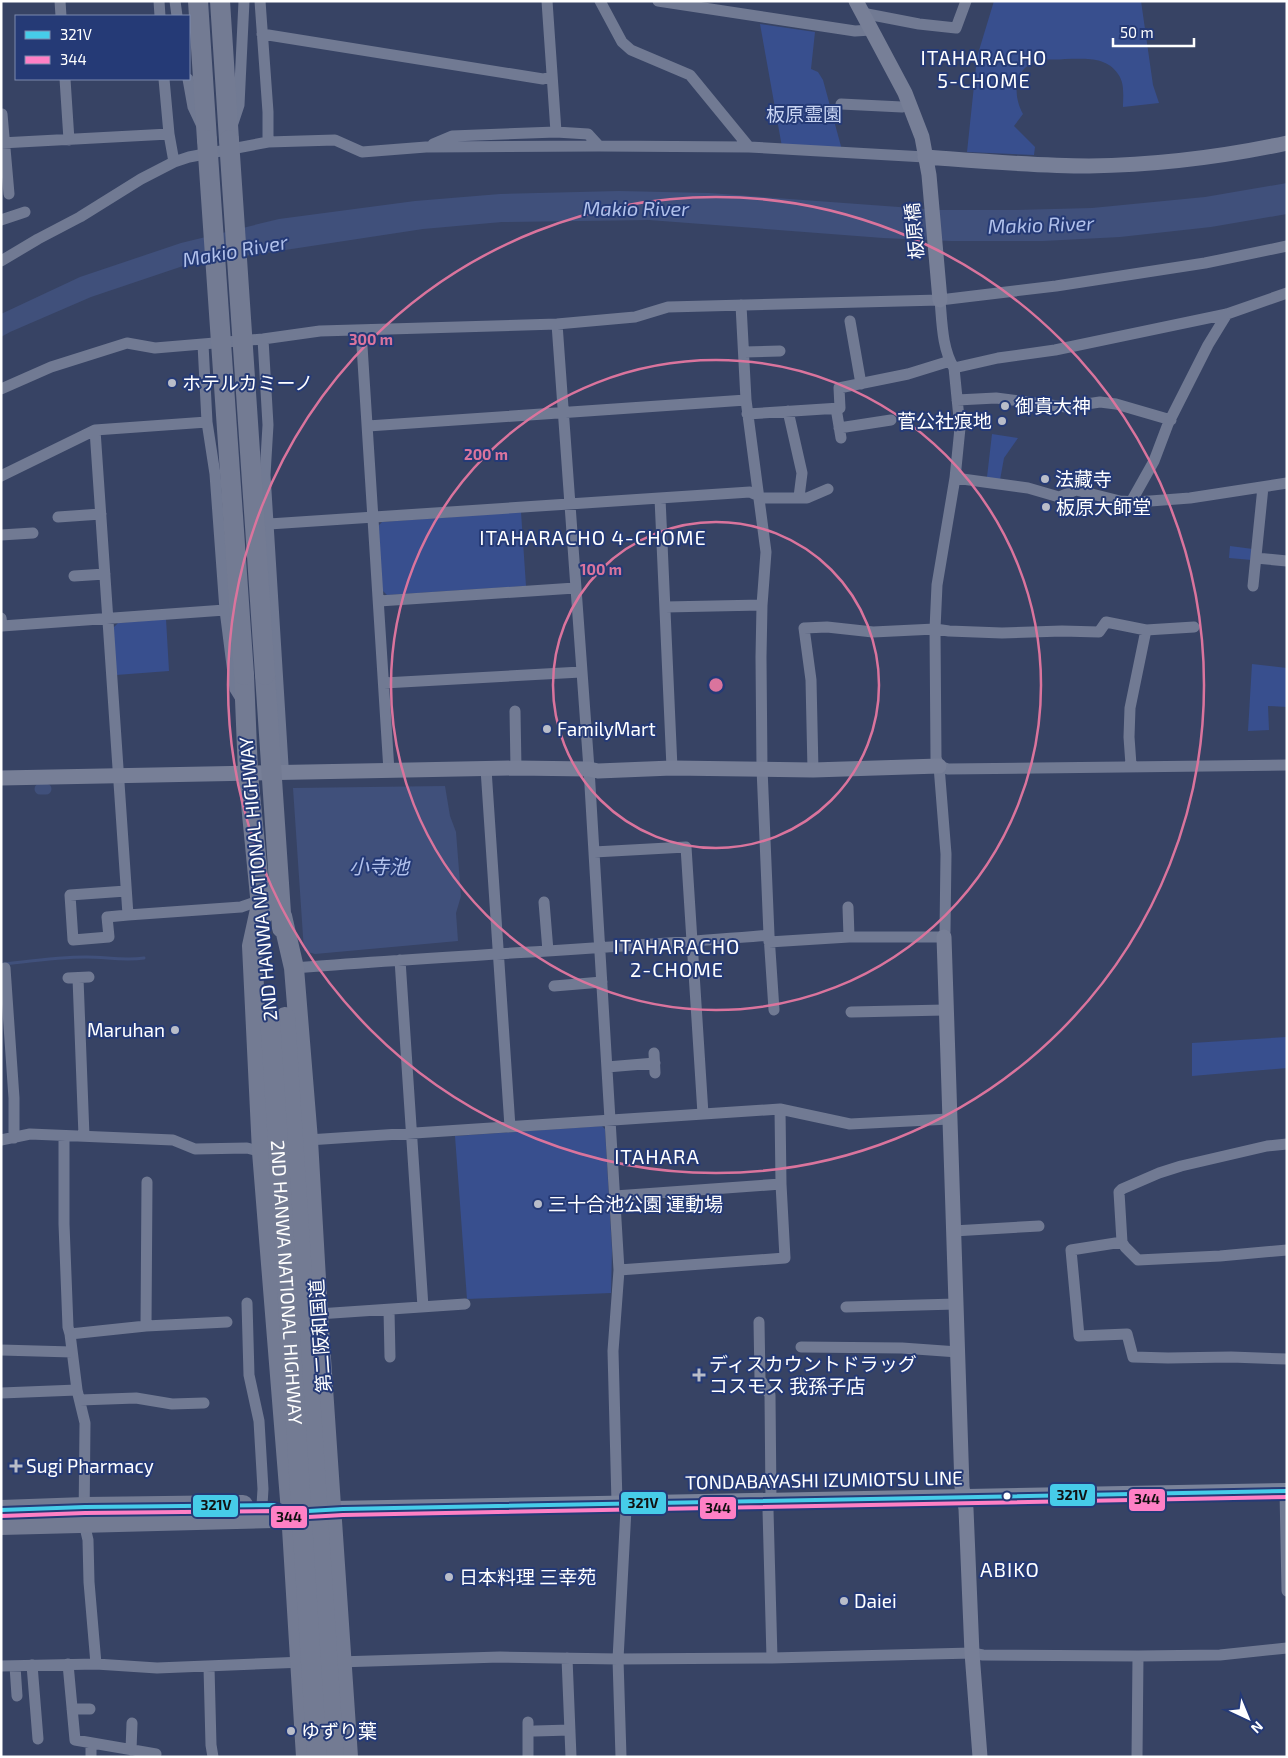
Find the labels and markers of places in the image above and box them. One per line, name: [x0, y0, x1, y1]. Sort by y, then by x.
place label: ホテルカミーノ: [182, 371, 313, 394]
marker: ホテルカミーノ: [166, 377, 178, 389]
place label: 御貴大神: [1015, 394, 1091, 417]
marker: 御貴大神: [999, 400, 1011, 412]
place label: 菅公社痕地: [897, 409, 992, 432]
marker: 菅公社痕地: [996, 415, 1008, 427]
place label: 法藏寺: [1055, 467, 1112, 490]
marker: 法藏寺: [1039, 473, 1051, 485]
place label: 板原大師堂: [1056, 495, 1151, 518]
marker: 板原大師堂: [1040, 501, 1052, 513]
centre of rings: [707, 676, 725, 694]
place label: FamilyMart: [557, 717, 656, 740]
marker: FamilyMart: [541, 723, 553, 735]
place label: Maruhan: [87, 1018, 165, 1041]
marker: Maruhan: [169, 1024, 181, 1036]
place label: 三十合池公園 運動場: [548, 1192, 723, 1215]
marker: 三十合池公園 運動場: [532, 1198, 544, 1210]
place label: ディスカウントドラッグ コスモス 我孫子店: [709, 1352, 917, 1397]
marker: ディスカウントドラッグ コスモス 我孫子店: [693, 1369, 705, 1381]
place label: Sugi Pharmacy: [26, 1454, 154, 1477]
marker: Sugi Pharmacy: [10, 1460, 22, 1472]
unlabelled marker: [1002, 1491, 1012, 1501]
place label: 日本料理 三幸苑: [459, 1565, 596, 1588]
marker: 日本料理 三幸苑: [443, 1571, 455, 1583]
place label: Daiei: [854, 1589, 897, 1612]
marker: Daiei: [838, 1595, 850, 1607]
place label: ゆずり葉: [301, 1719, 377, 1742]
marker: ゆずり葉: [285, 1725, 297, 1737]

